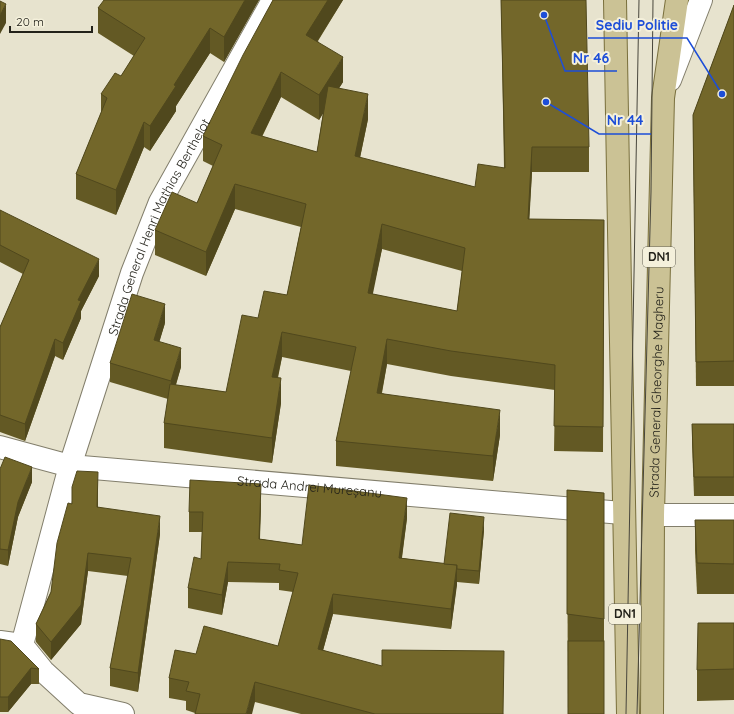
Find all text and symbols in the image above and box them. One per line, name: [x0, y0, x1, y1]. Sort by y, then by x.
scale bar: [10, 8, 92, 34]
callout: Sediu Politie: [588, 12, 687, 38]
text: 20 m: [16, 14, 44, 29]
text: Sediu Politie: [596, 16, 678, 34]
callout: Nr 46: [565, 45, 617, 71]
text: Nr 46: [573, 49, 609, 67]
callout: Nr 44: [599, 108, 651, 134]
text: Nr 44: [607, 111, 643, 129]
street label: Strada General Henri Mathias Berthelot: [104, 115, 213, 337]
road number: DN1: [643, 247, 675, 267]
street label: Strada General Gheorghe Magheru: [645, 286, 666, 498]
street label: Strada Andrei Mureșanu: [237, 472, 383, 501]
road number: DN1: [609, 604, 641, 624]

